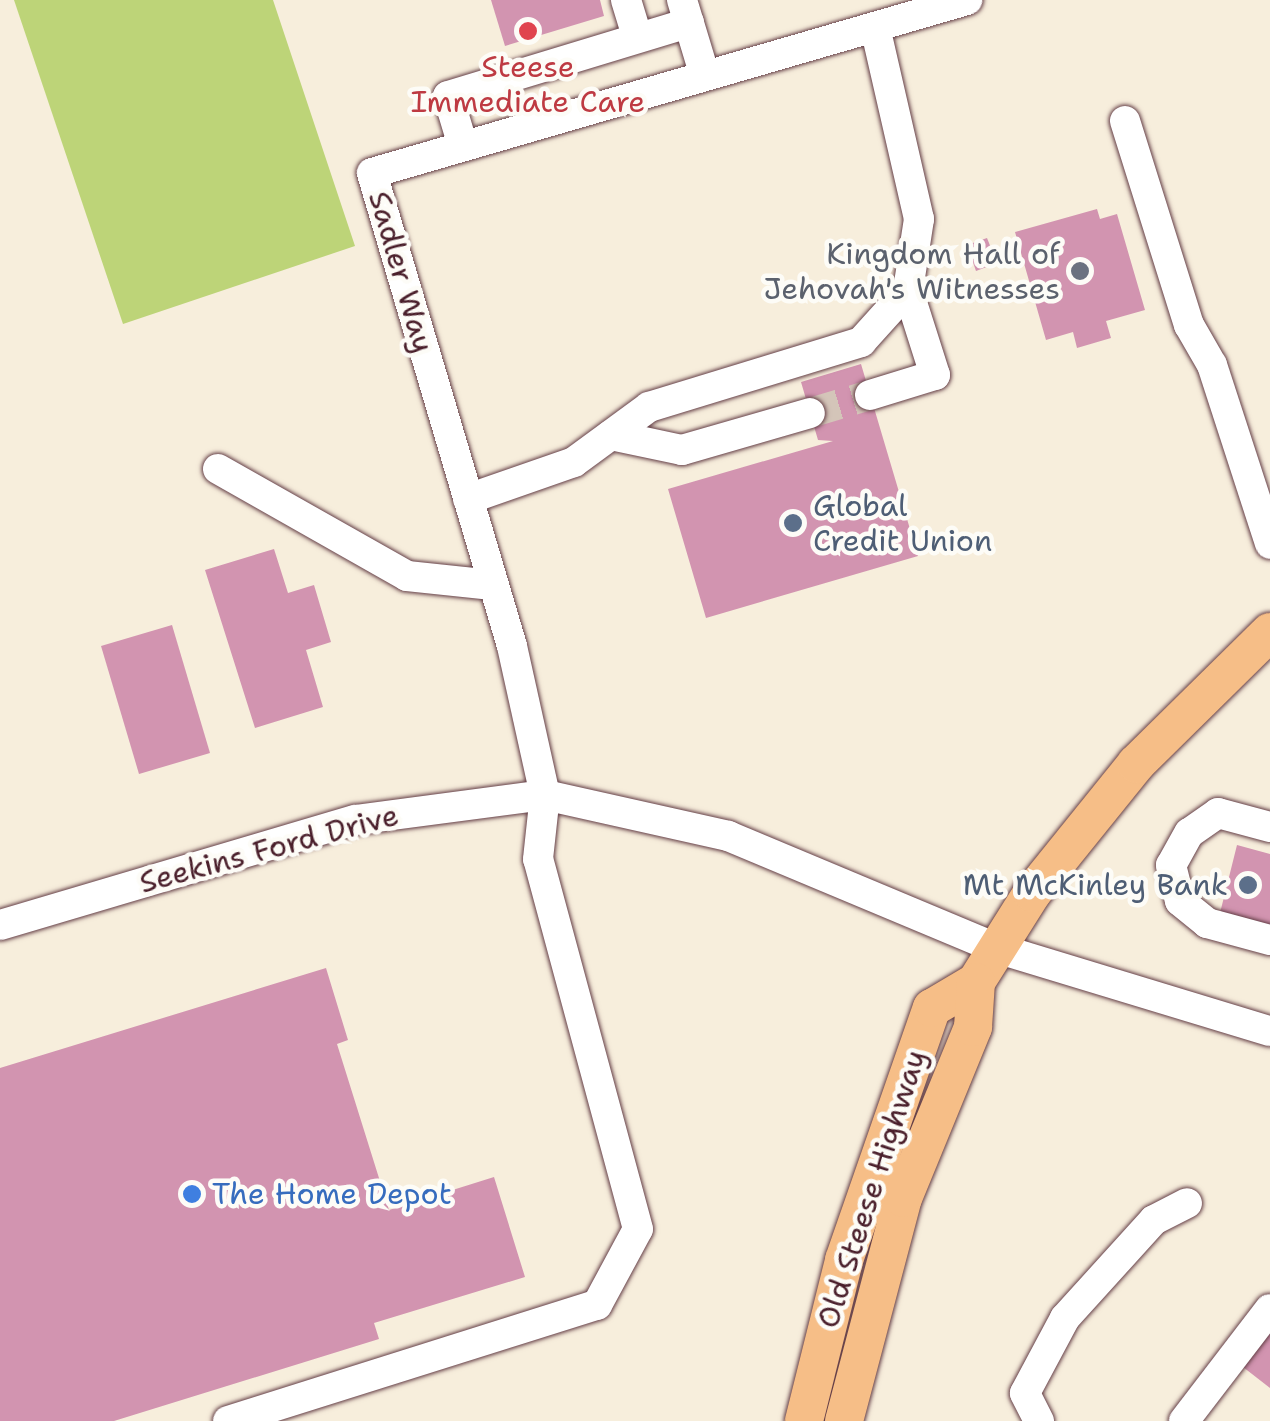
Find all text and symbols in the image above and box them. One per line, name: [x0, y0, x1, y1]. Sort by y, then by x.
marker: Steese Immediate Care: [515, 18, 541, 44]
place label: Steese Immediate Care: [411, 49, 645, 120]
street label: Sadler Way: [361, 187, 441, 357]
place label: Kingdom Hall of Jehovah's Witnesses: [763, 236, 1060, 306]
marker: Kingdom Hall of Jehovah's Witnesses: [1069, 260, 1091, 282]
place label: Global Credit Union: [813, 488, 992, 558]
marker: Global Credit Union: [782, 512, 804, 534]
street label: Seekins Ford Drive: [136, 797, 402, 901]
place label: Mt McKinley Bank: [963, 867, 1228, 903]
marker: Mt McKinley Bank: [1237, 874, 1259, 896]
street label: Old Steese Highway: [810, 1045, 934, 1333]
place label: The Home Depot: [212, 1176, 452, 1212]
marker: The Home Depot: [181, 1183, 203, 1205]

